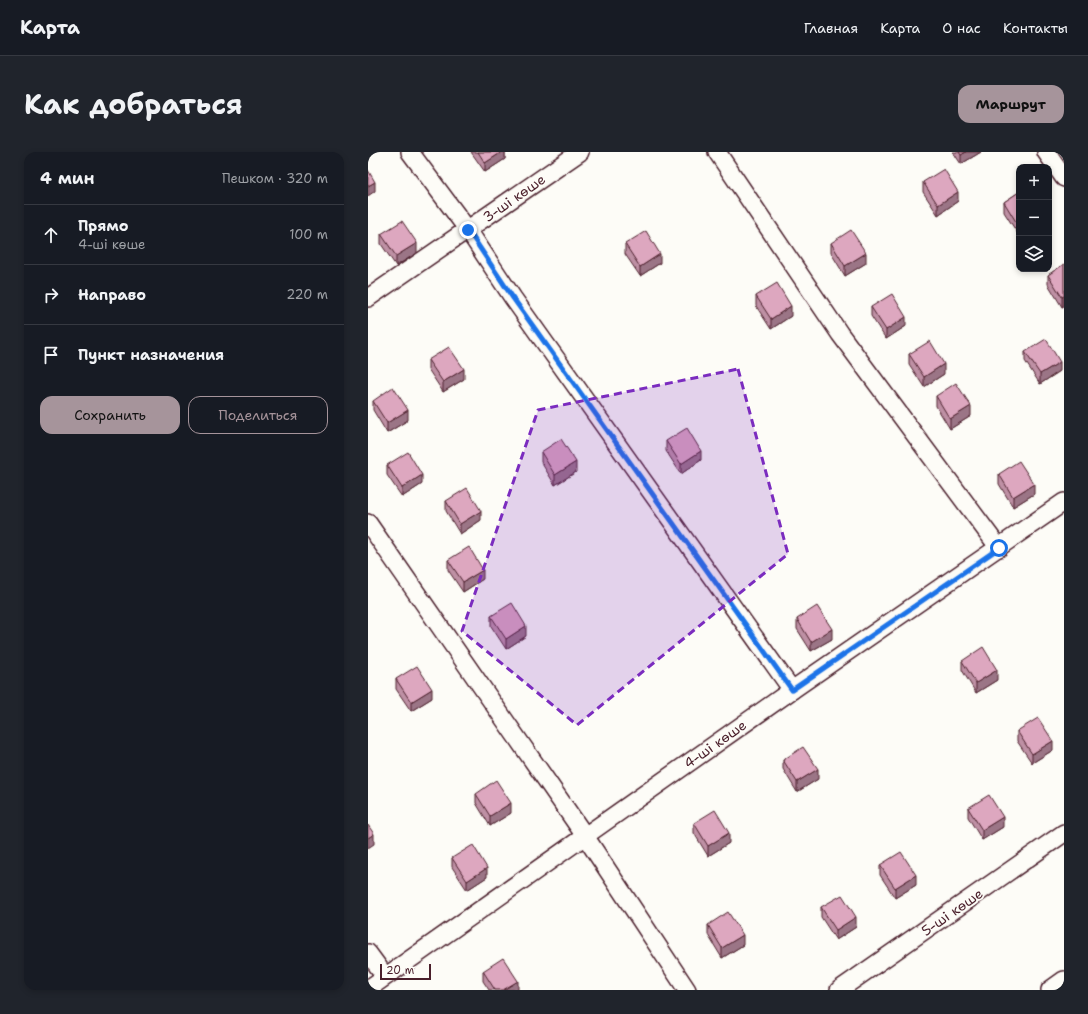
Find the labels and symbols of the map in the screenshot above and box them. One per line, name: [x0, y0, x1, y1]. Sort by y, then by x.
street label: 3-ші көше: [479, 170, 549, 226]
route end: [459, 221, 477, 239]
route start: [990, 539, 1008, 557]
street label: 4-ші көше: [680, 716, 750, 772]
street label: 5-ші көше: [918, 884, 986, 940]
scale bar: [380, 962, 431, 981]

